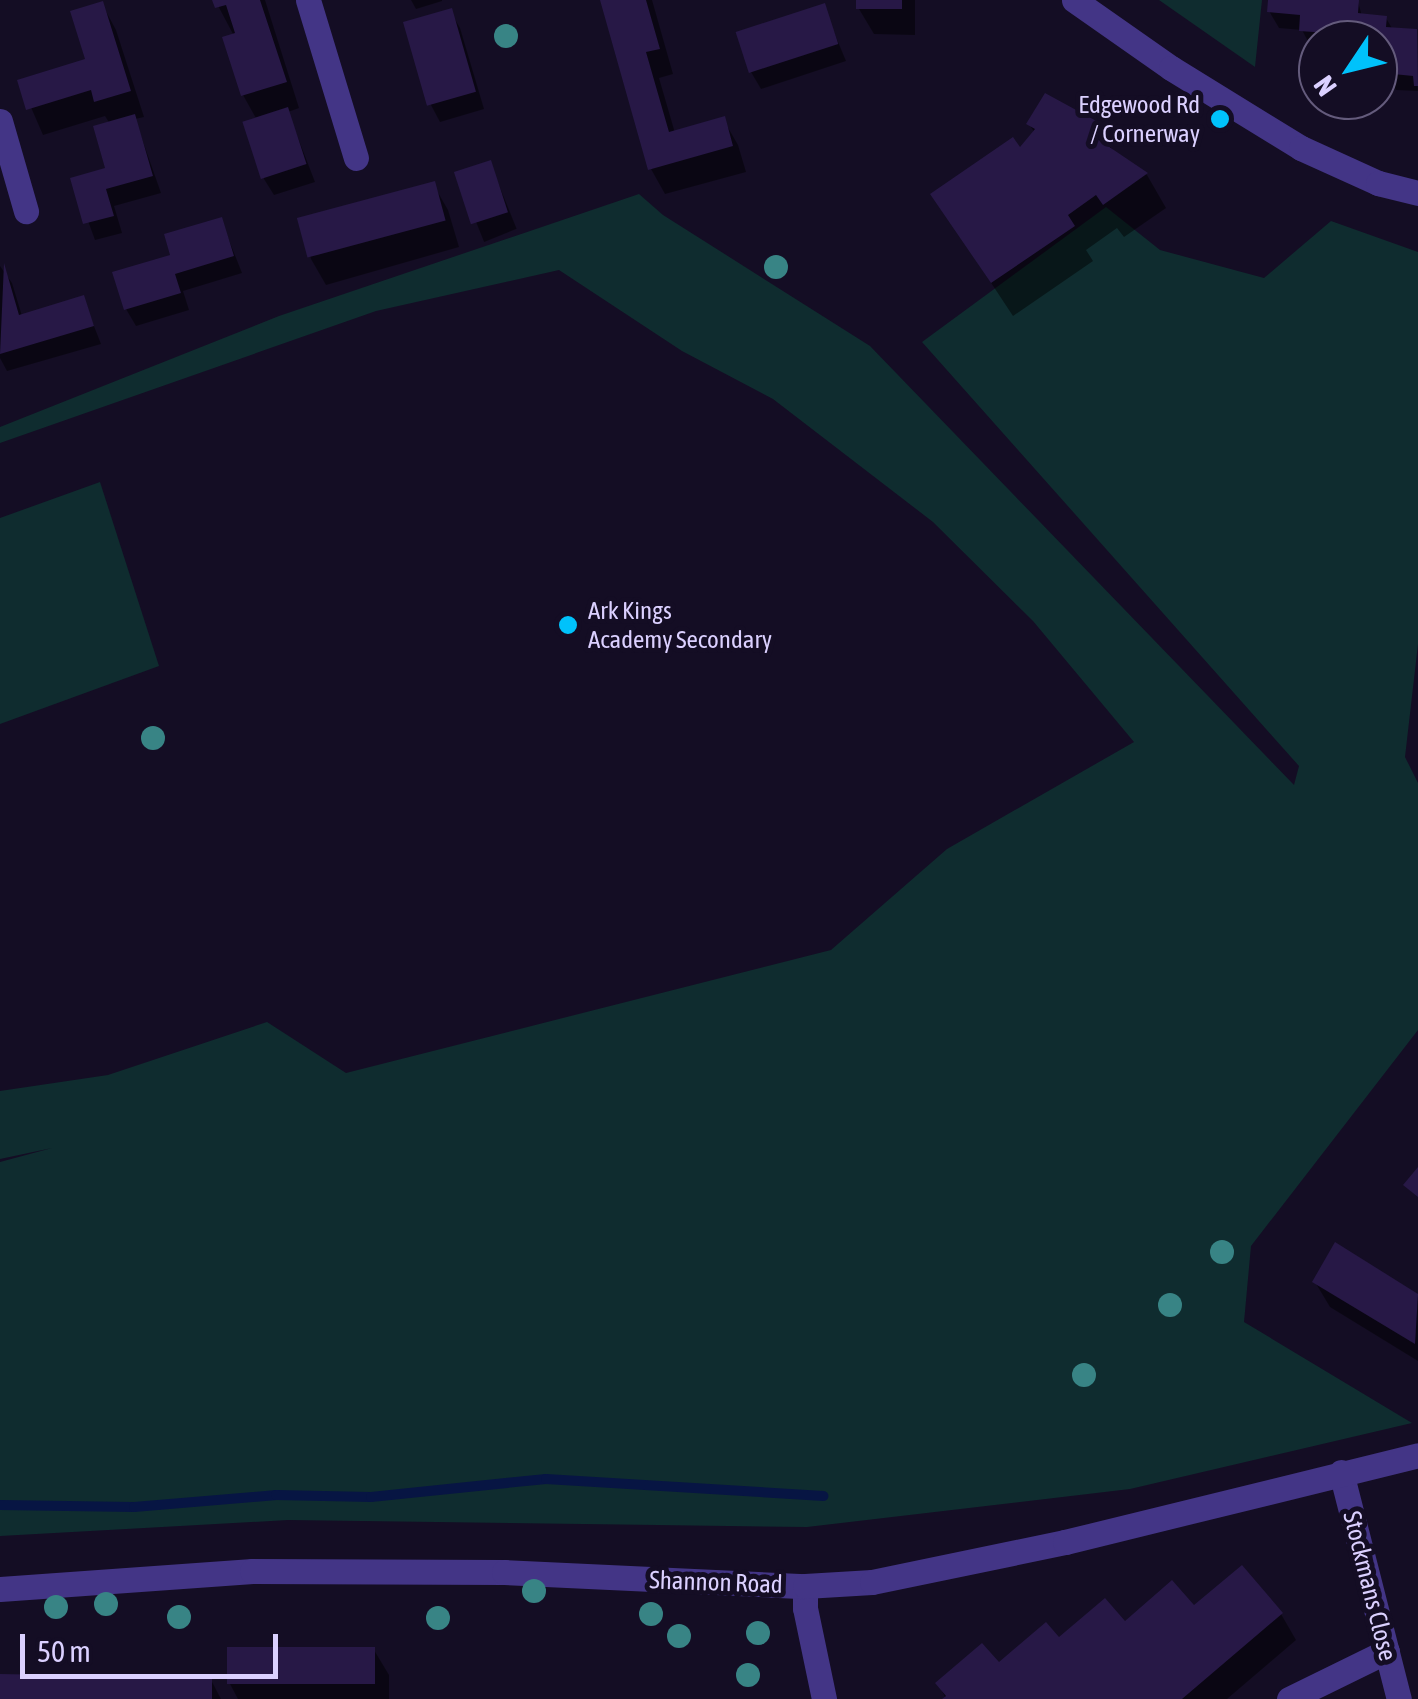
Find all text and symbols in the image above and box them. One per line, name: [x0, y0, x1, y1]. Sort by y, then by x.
north arrow: [1298, 20, 1398, 120]
text: N: [1307, 70, 1343, 102]
place label: Edgewood Rd / Cornerway: [1078, 90, 1200, 149]
marker: Edgewood Rd / Cornerway: [1209, 108, 1231, 130]
place label: Ark Kings Academy Secondary: [588, 596, 772, 655]
marker: Ark Kings Academy Secondary: [557, 614, 579, 636]
street label: Stockmans Close: [1337, 1508, 1403, 1664]
street label: Shannon Road: [649, 1565, 783, 1599]
scale bar: [25, 1614, 282, 1676]
text: 50 m: [37, 1634, 91, 1668]

